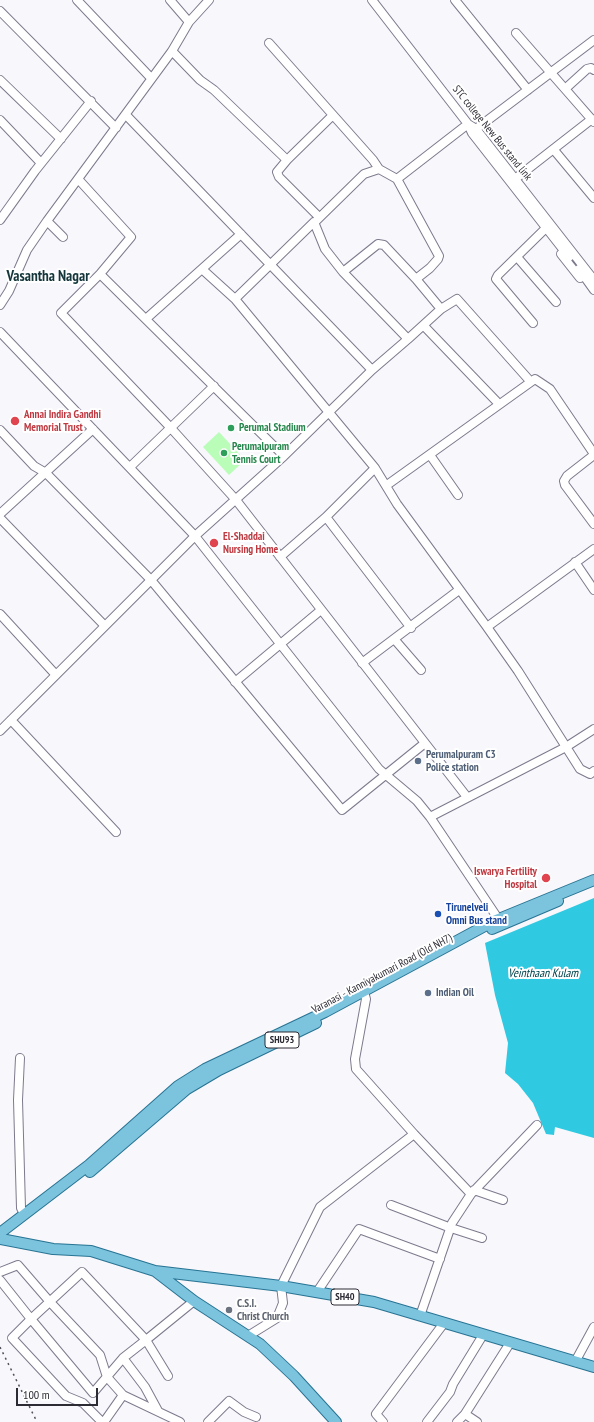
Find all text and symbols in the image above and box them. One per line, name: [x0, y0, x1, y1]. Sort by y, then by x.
street label: STC college New Bus stand link: [450, 83, 534, 183]
district label: Vasantha Nagar: [6, 268, 90, 286]
place label: Annai Indira Gandhi Memorial Trust: [24, 408, 101, 434]
marker: Annai Indira Gandhi Memorial Trust: [9, 415, 21, 427]
place label: Perumal Stadium: [239, 421, 306, 435]
marker: Perumal Stadium: [226, 423, 236, 433]
place label: Perumalpuram Tennis Court: [232, 440, 289, 466]
marker: Perumalpuram Tennis Court: [219, 448, 229, 458]
place label: El-Shaddai Nursing Home: [223, 530, 278, 556]
marker: El-Shaddai Nursing Home: [208, 537, 220, 549]
place label: Perumalpuram C3 Police station: [426, 748, 496, 774]
marker: Perumalpuram C3 Police station: [413, 756, 423, 766]
place label: Iswarya Fertility Hospital: [474, 865, 537, 891]
marker: Iswarya Fertility Hospital: [540, 872, 552, 884]
place label: Tirunelveli Omni Bus stand: [446, 901, 507, 927]
marker: Tirunelveli Omni Bus stand: [433, 909, 443, 919]
street label: Varanasi - Kanniyakumari Road (Old NH7): [310, 931, 454, 1017]
water label: Veinthaan Kulam: [508, 967, 578, 981]
place label: Indian Oil: [436, 986, 474, 1000]
marker: Indian Oil: [423, 988, 433, 998]
road number: SHU93: [265, 1032, 299, 1048]
road number: SH40: [331, 1289, 359, 1305]
place label: C.S.I. Christ Church: [237, 1297, 289, 1323]
marker: C.S.I. Christ Church: [224, 1305, 234, 1315]
scale bar: [18, 1380, 100, 1406]
text: 100 m: [23, 1387, 50, 1402]

